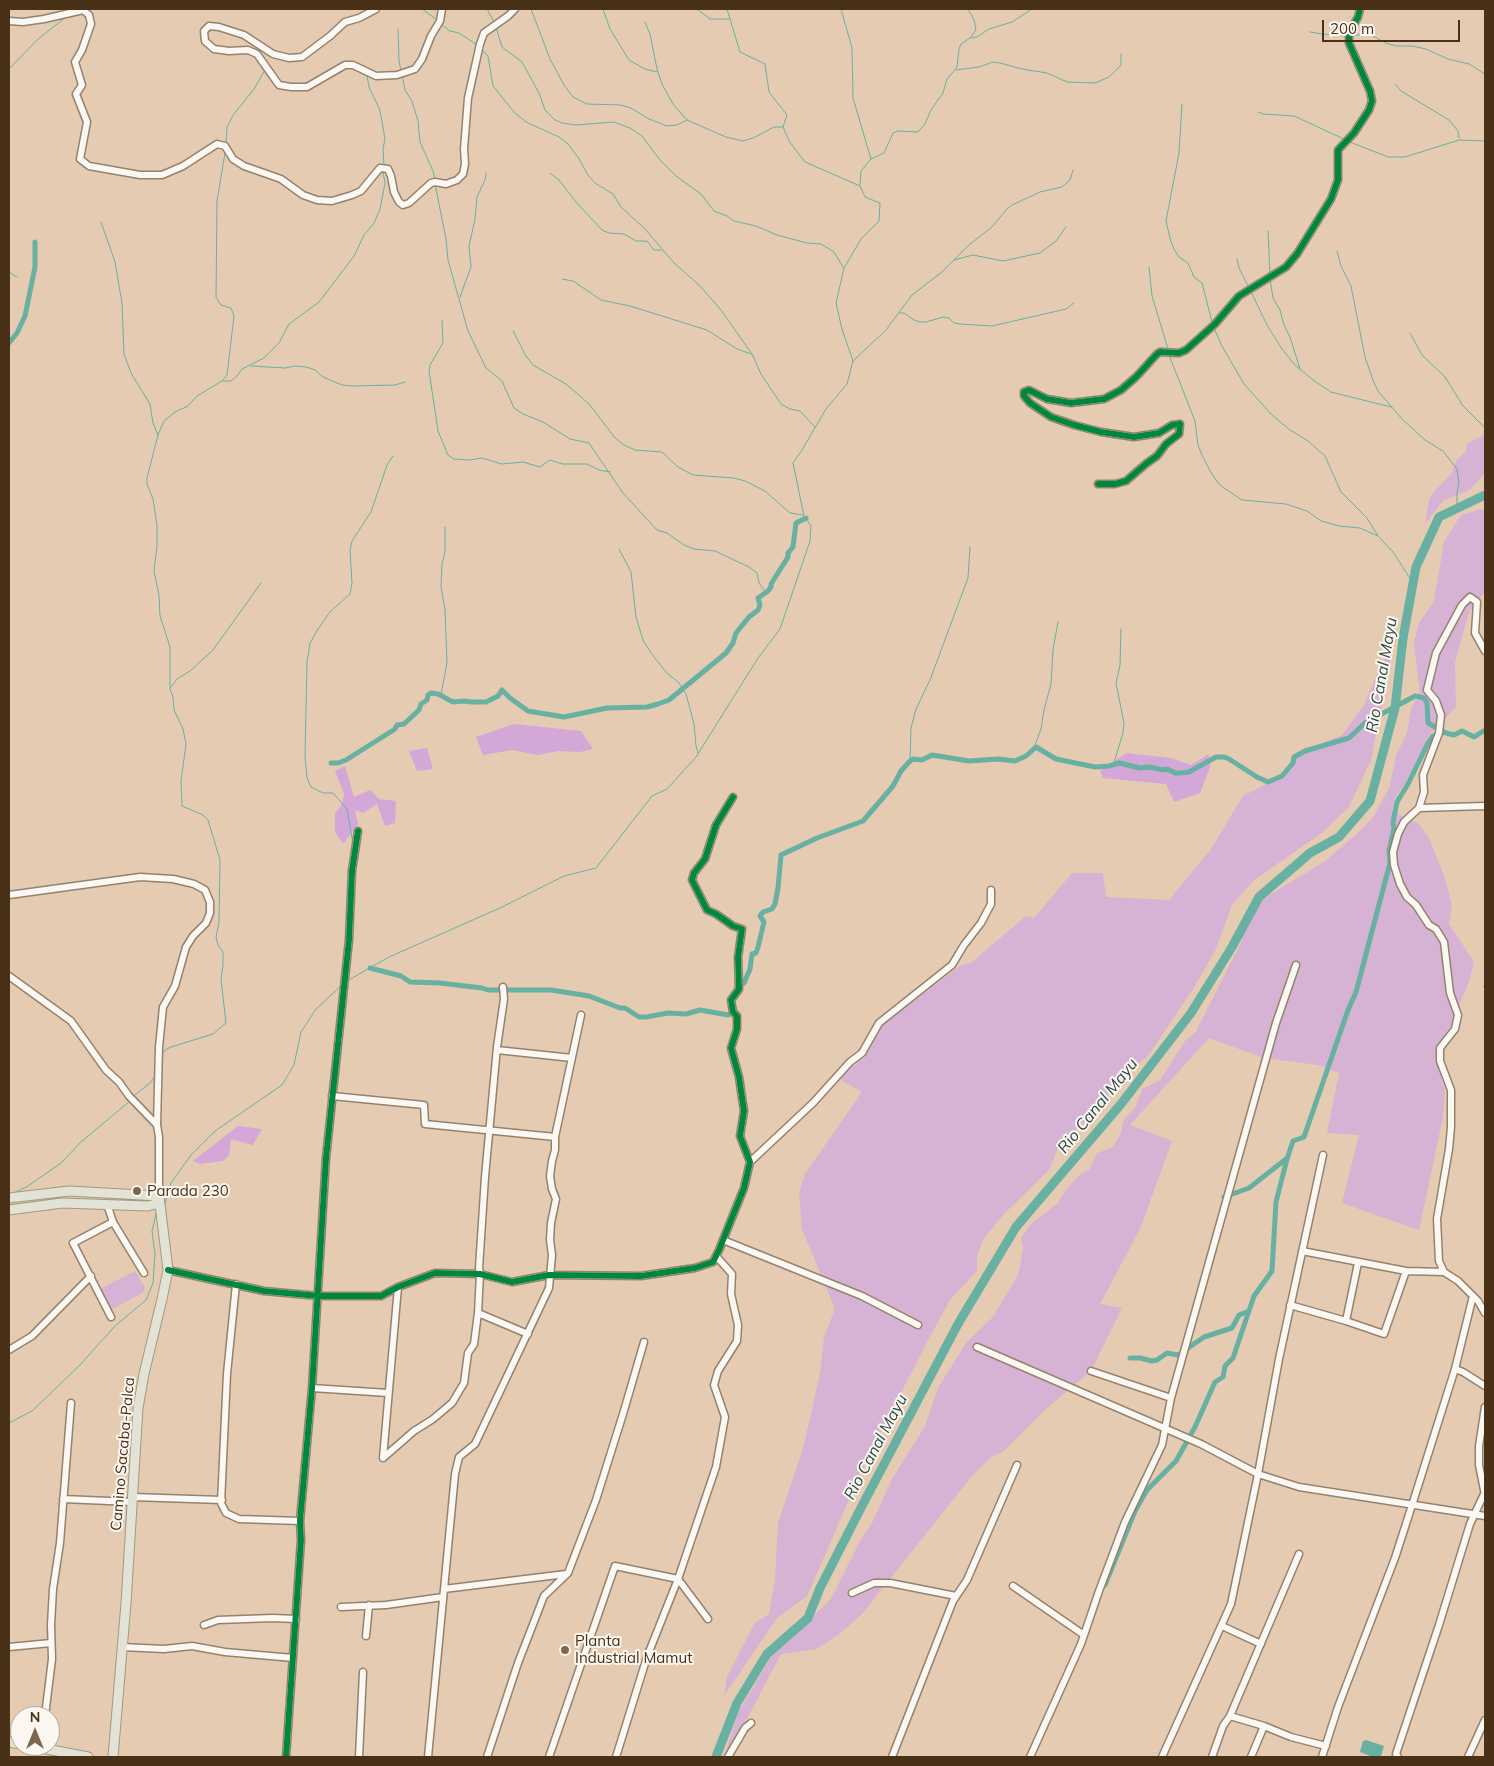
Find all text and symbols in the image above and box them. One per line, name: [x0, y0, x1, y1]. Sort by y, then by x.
scale bar: [1324, 10, 1462, 42]
text: 200 m: [1330, 19, 1374, 38]
water label: Rio Canal Mayu: [1362, 616, 1402, 734]
water label: Rio Canal Mayu: [1054, 1055, 1142, 1157]
place label: Parada 230: [147, 1182, 229, 1200]
marker: Parada 230: [131, 1185, 143, 1197]
street label: Camino Sacaba-Palca: [107, 1376, 139, 1532]
water label: Rio Canal Mayu: [840, 1391, 912, 1503]
place label: Planta Industrial Mamut: [575, 1632, 692, 1667]
marker: Planta Industrial Mamut: [559, 1644, 571, 1656]
north arrow: [10, 1706, 60, 1756]
text: N: [30, 1708, 40, 1726]

